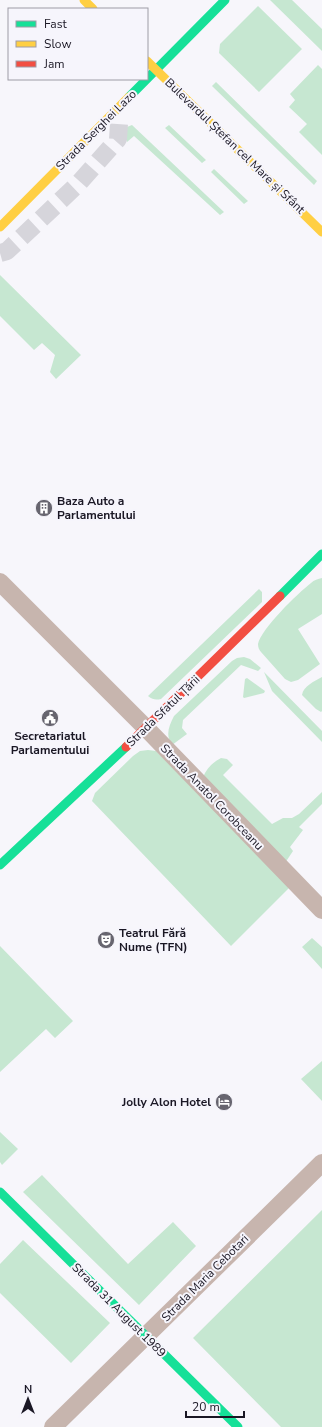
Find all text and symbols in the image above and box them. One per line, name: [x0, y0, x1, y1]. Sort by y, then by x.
legend: [8, 8, 148, 80]
text: Fast: [44, 16, 67, 32]
text: Slow: [44, 36, 72, 52]
text: Jam: [43, 56, 65, 72]
street label: Bulevardul Ștefan cel Mare și Sfânt: [162, 75, 309, 218]
street label: Strada Serghei Lazo: [52, 86, 140, 174]
place label: Baza Auto a Parlamentului: [57, 493, 136, 523]
building icon: Baza Auto a Parlamentului: [34, 498, 54, 518]
street label: Strada Sfatul Țării: [123, 672, 203, 750]
public building icon: Secretariatul Parlamentului: [40, 708, 60, 728]
place label: Secretariatul Parlamentului: [11, 728, 89, 758]
street label: Strada Anatol Corobceanu: [157, 740, 267, 854]
place label: Teatrul Fără Nume (TFN): [119, 925, 187, 955]
theatre icon: Teatrul Fără Nume (TFN): [96, 930, 116, 950]
hotel icon: Jolly Alon Hotel: [214, 1092, 234, 1112]
place label: Jolly Alon Hotel: [121, 1094, 211, 1110]
street label: Strada Maria Cebotari: [158, 1231, 252, 1325]
street label: Strada 31 August 1989: [68, 1259, 170, 1361]
north arrow: [8, 1379, 48, 1419]
text: N: [24, 1382, 32, 1397]
scale bar: [186, 1393, 244, 1419]
text: 20 m: [192, 1399, 220, 1415]

